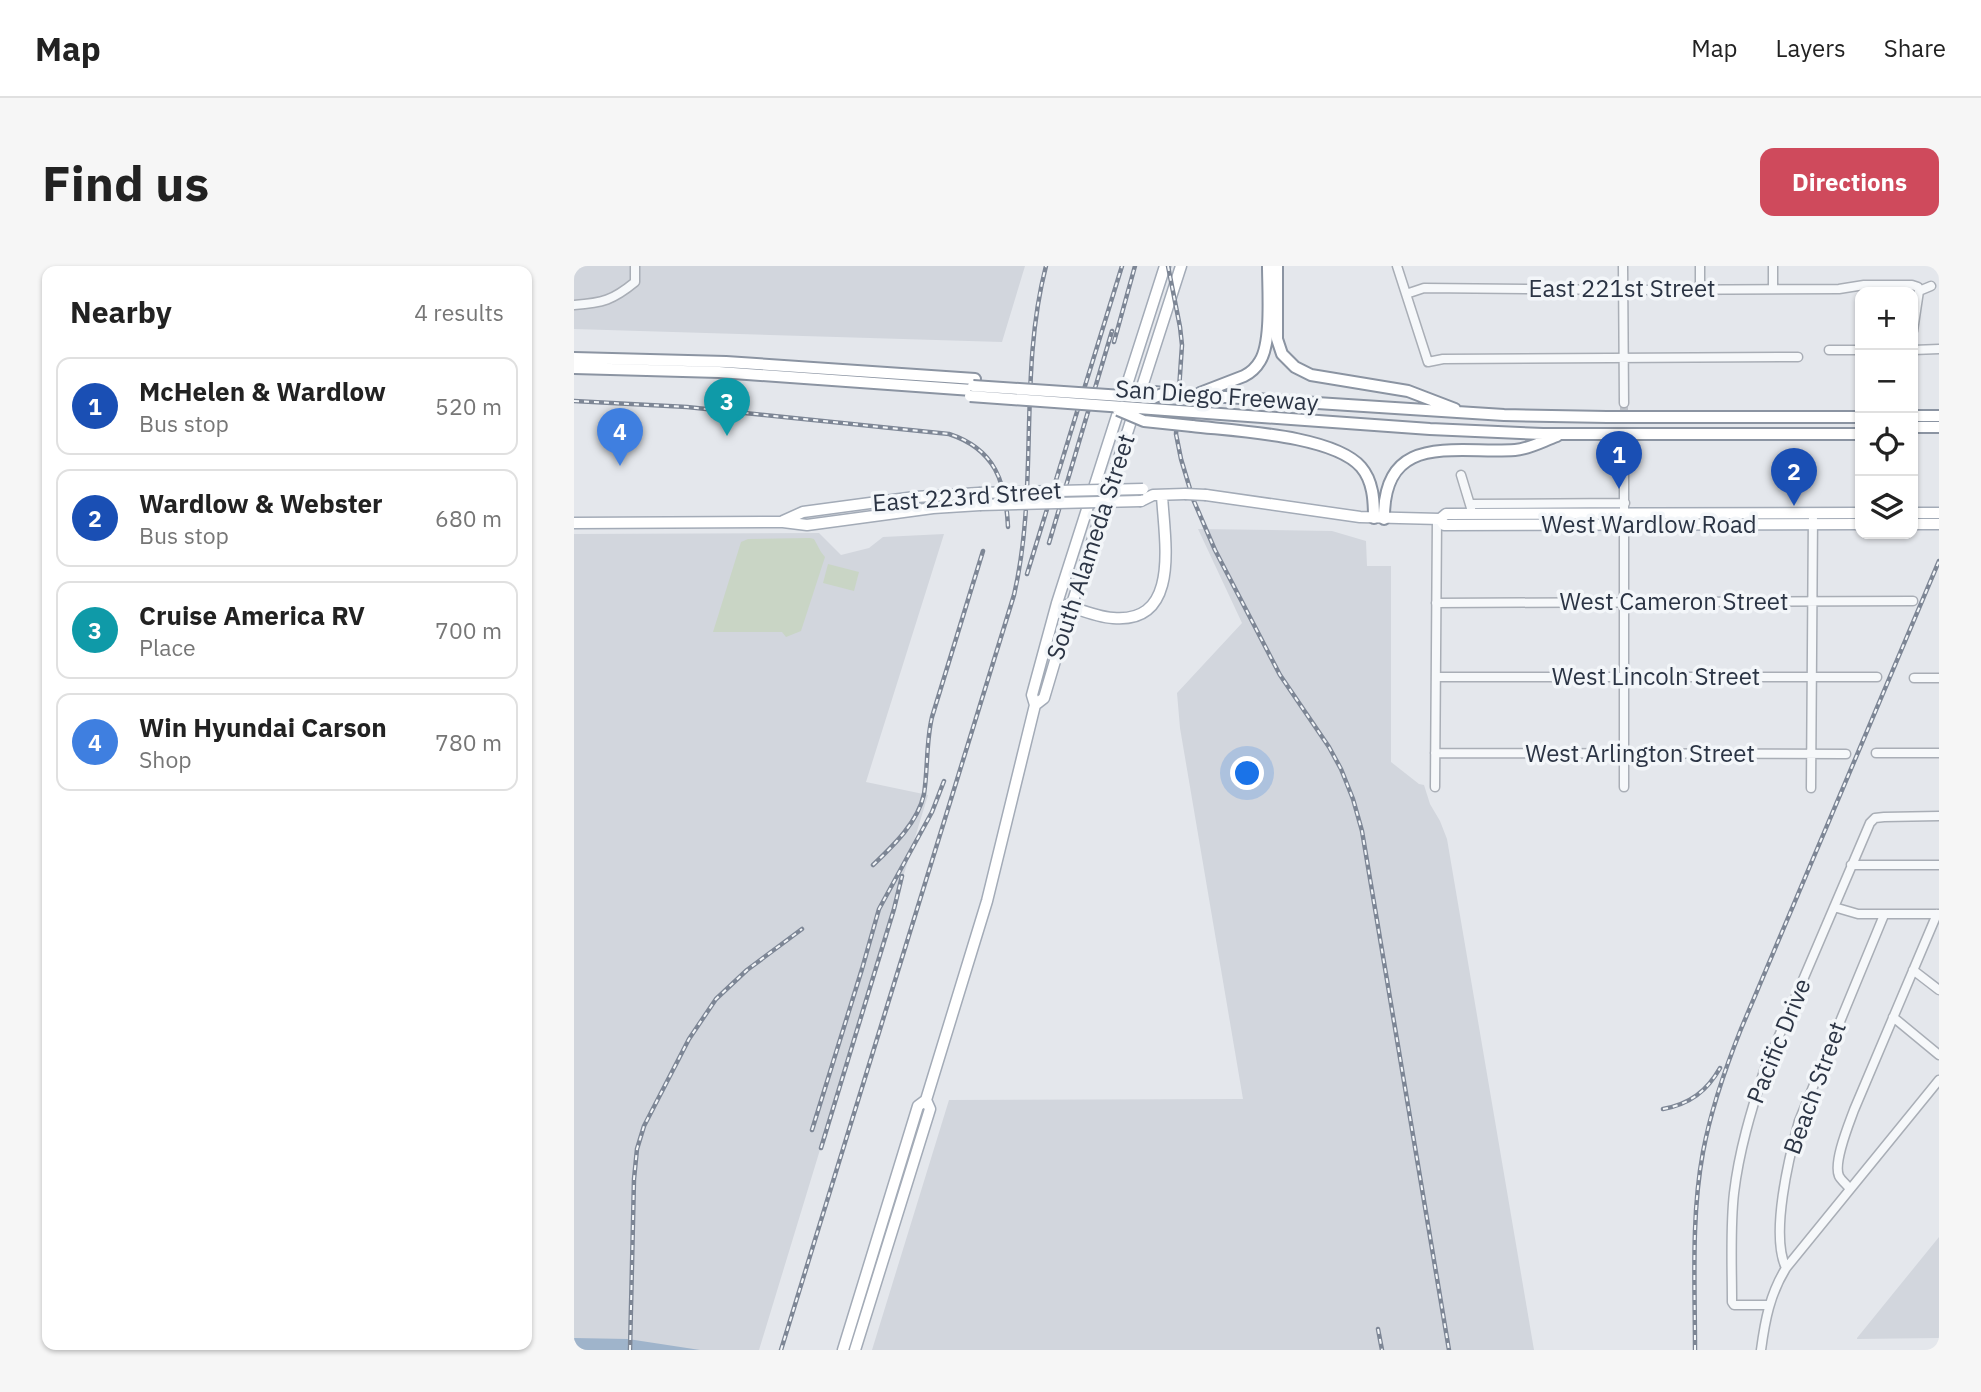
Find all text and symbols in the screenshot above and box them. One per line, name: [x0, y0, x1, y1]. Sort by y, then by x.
text: Map: [35, 27, 101, 70]
text: Map: [1691, 32, 1738, 64]
text: Layers: [1776, 32, 1846, 64]
text: Share: [1884, 32, 1946, 64]
button: Directions: [1760, 148, 1939, 216]
text: Find us: [42, 151, 209, 214]
street label: East 221st Street: [1528, 272, 1716, 304]
map controls: [1855, 287, 1918, 539]
button: +: [1855, 287, 1918, 350]
text: Nearby: [70, 292, 172, 331]
text: 4 results: [414, 297, 504, 327]
button: −: [1855, 350, 1918, 413]
street label: San Diego Freeway: [1114, 372, 1320, 418]
text: McHelen & Wardlow: [139, 374, 386, 408]
pin: 3: [704, 378, 750, 436]
text: 1: [88, 391, 102, 421]
text: 520 m: [435, 391, 502, 421]
text: Bus stop: [139, 408, 229, 438]
pin: 4: [597, 408, 643, 466]
button: locate: [1855, 413, 1918, 476]
street label: South Alameda Street: [1038, 430, 1142, 664]
pin: 1: [1596, 431, 1642, 489]
pin: 2: [1771, 448, 1817, 506]
street label: East 223rd Street: [871, 473, 1063, 519]
button: layers: [1855, 476, 1918, 539]
text: Wardlow & Webster: [139, 486, 383, 520]
text: 2: [88, 503, 102, 533]
text: 680 m: [435, 503, 502, 533]
street label: West Wardlow Road: [1541, 508, 1757, 540]
text: Bus stop: [139, 520, 229, 550]
street label: West Cameron Street: [1560, 585, 1788, 617]
text: Cruise America RV: [139, 598, 365, 632]
text: 3: [88, 615, 102, 645]
text: 700 m: [435, 615, 502, 645]
text: Place: [139, 632, 196, 662]
street label: West Lincoln Street: [1552, 660, 1760, 692]
text: Win Hyundai Carson: [139, 710, 387, 744]
text: 4: [88, 727, 102, 757]
text: 780 m: [435, 727, 502, 757]
street label: West Arlington Street: [1525, 737, 1755, 769]
text: Shop: [139, 744, 192, 774]
your location: [1230, 756, 1264, 790]
street label: Pacific Drive: [1738, 973, 1818, 1108]
street label: Beach Street: [1775, 1017, 1853, 1158]

